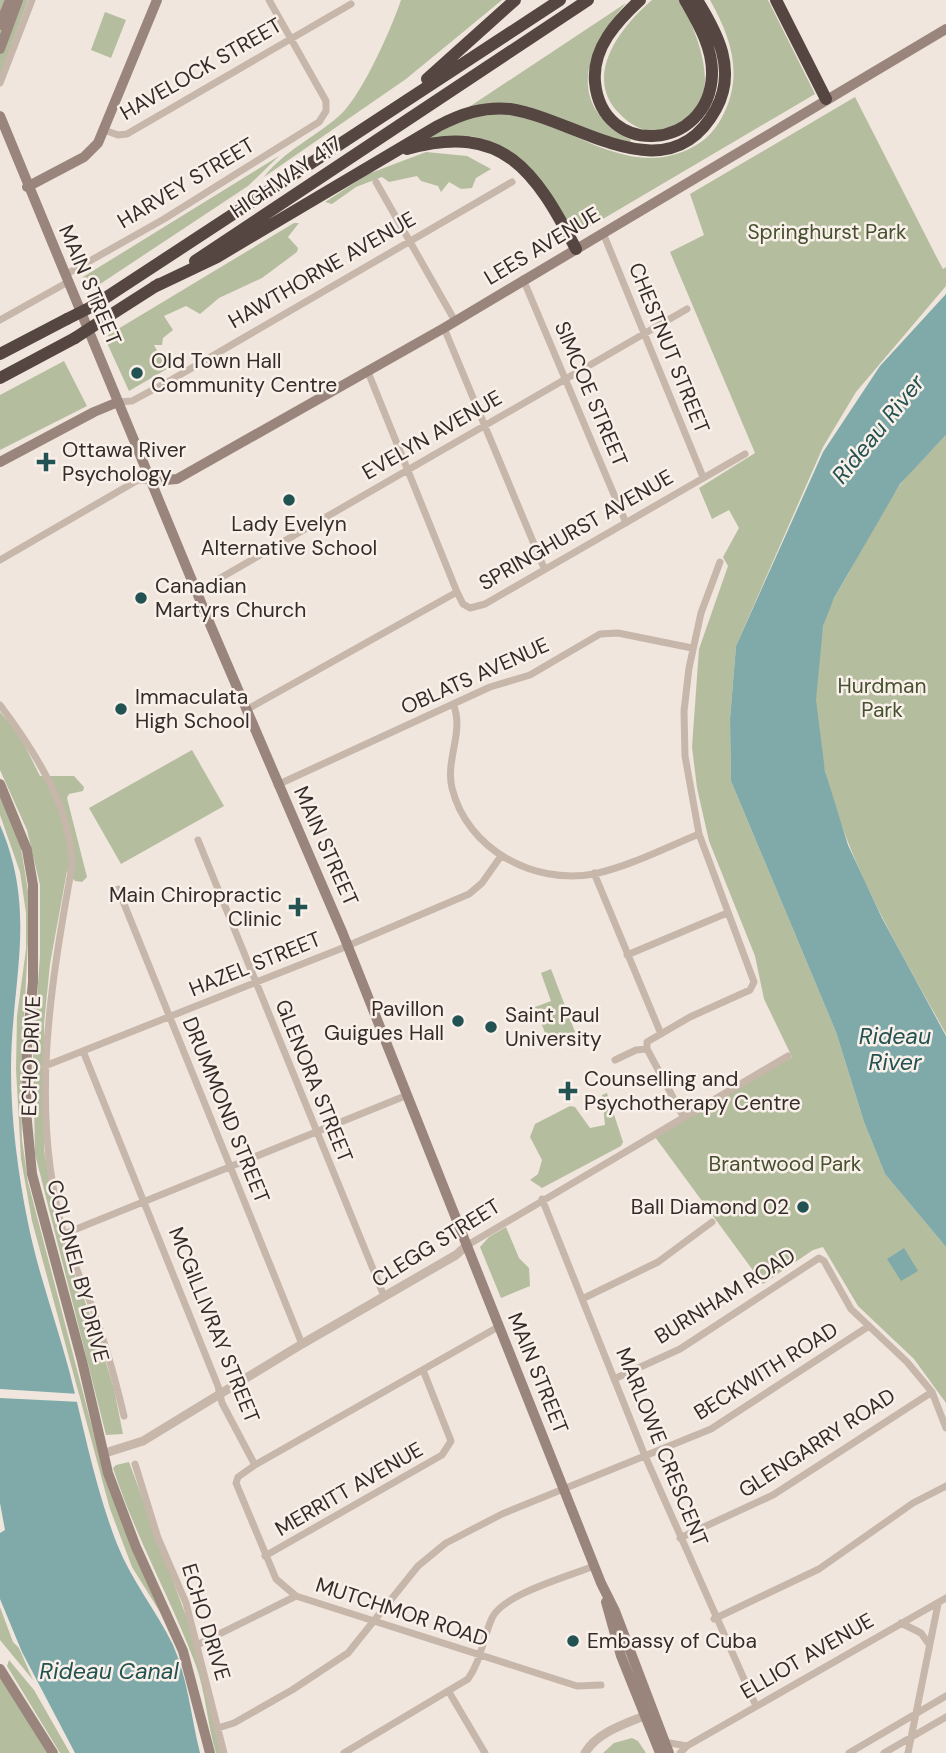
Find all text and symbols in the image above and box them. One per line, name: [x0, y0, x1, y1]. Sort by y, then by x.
street label: HAVELOCK STREET: [115, 11, 287, 127]
street label: HIGHWAY 417: [225, 129, 347, 225]
street label: HARVEY STREET: [112, 131, 260, 235]
street label: LEES AVENUE: [479, 200, 605, 292]
street label: HAWTHORNE AVENUE: [223, 205, 421, 335]
park label: Springhurst Park: [747, 218, 907, 246]
street label: MAIN STREET: [52, 221, 128, 350]
street label: CHESTNUT STREET: [622, 258, 716, 438]
street label: SIMCOE STREET: [548, 317, 634, 471]
place label: Old Town Hall Community Centre: [151, 347, 337, 399]
marker: Old Town Hall Community Centre: [129, 365, 145, 381]
water label: Rideau River: [825, 367, 932, 490]
street label: EVELYN AVENUE: [357, 384, 507, 486]
place label: Ottawa River Psychology: [62, 436, 187, 488]
marker: Ottawa River Psychology: [36, 452, 56, 472]
street label: SPRINGHURST AVENUE: [474, 463, 678, 597]
marker: Lady Evelyn Alternative School: [281, 492, 297, 508]
place label: Lady Evelyn Alternative School: [201, 510, 377, 562]
place label: Canadian Martyrs Church: [155, 572, 306, 624]
marker: Canadian Martyrs Church: [133, 590, 149, 606]
street label: OBLATS AVENUE: [396, 631, 554, 721]
park label: Hurdman Park: [837, 672, 927, 724]
place label: Immaculata High School: [135, 683, 250, 735]
marker: Immaculata High School: [113, 701, 129, 717]
street label: MAIN STREET: [287, 782, 365, 910]
place label: Main Chiropractic Clinic: [109, 881, 282, 933]
marker: Main Chiropractic Clinic: [288, 897, 308, 917]
street label: HAZEL STREET: [185, 925, 325, 1003]
street label: ECHO DRIVE: [15, 995, 47, 1117]
street label: GLENORA STREET: [269, 995, 360, 1167]
place label: Pavillon Guigues Hall: [324, 995, 444, 1047]
place label: Saint Paul University: [505, 1001, 602, 1053]
street label: DRUMMOND STREET: [176, 1013, 276, 1207]
marker: Pavillon Guigues Hall: [450, 1013, 466, 1029]
marker: Saint Paul University: [483, 1019, 499, 1035]
water label: Rideau River: [859, 1021, 931, 1077]
place label: Counselling and Psychotherapy Centre: [584, 1065, 801, 1117]
marker: Counselling and Psychotherapy Centre: [558, 1081, 578, 1101]
park label: Brantwood Park: [709, 1150, 862, 1178]
street label: COLONEL BY DRIVE: [40, 1177, 116, 1365]
street label: CLEGG STREET: [366, 1192, 506, 1294]
place label: Ball Diamond 02: [631, 1193, 789, 1221]
marker: Ball Diamond 02: [795, 1199, 811, 1215]
street label: MCGILLIVRAY STREET: [162, 1223, 266, 1427]
street label: BURNHAM ROAD: [649, 1241, 801, 1351]
street label: MAIN STREET: [501, 1308, 575, 1438]
street label: BECKWITH ROAD: [689, 1315, 843, 1427]
street label: MARLOWE CRESCENT: [609, 1343, 715, 1551]
street label: GLENGARRY ROAD: [733, 1382, 901, 1504]
street label: MERRITT AVENUE: [270, 1435, 428, 1543]
street label: ECHO DRIVE: [175, 1560, 237, 1684]
street label: MUTCHMOR ROAD: [312, 1571, 492, 1653]
street label: ELLIOT AVENUE: [735, 1606, 879, 1706]
place label: Embassy of Cuba: [587, 1627, 757, 1655]
marker: Embassy of Cuba: [565, 1633, 581, 1649]
water label: Rideau Canal: [39, 1656, 180, 1686]

